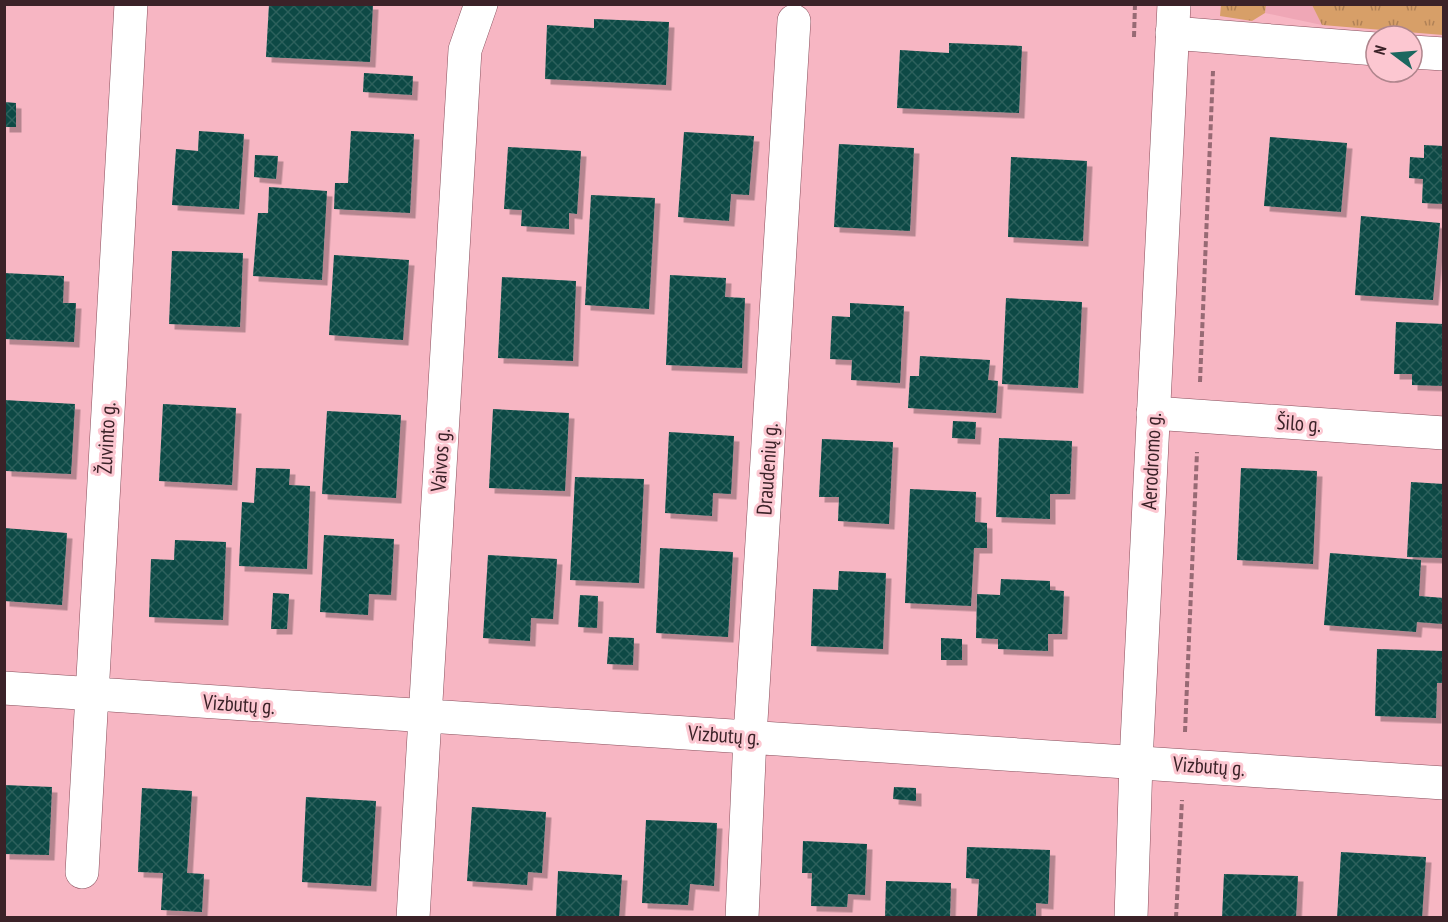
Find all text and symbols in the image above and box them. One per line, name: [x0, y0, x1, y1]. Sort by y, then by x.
north arrow: [1364, 24, 1424, 84]
text: N: [1369, 43, 1390, 57]
street label: Žuvinto g.: [91, 401, 121, 475]
street label: Šilo g.: [1276, 408, 1322, 438]
street label: Aerodromo g.: [1135, 412, 1167, 510]
street label: Draudenių g.: [750, 422, 784, 516]
street label: Vaivos g.: [424, 427, 456, 494]
street label: Vizbutų g.: [201, 688, 276, 720]
street label: Vizbutų g.: [686, 719, 761, 751]
street label: Vizbutų g.: [1171, 750, 1246, 782]

